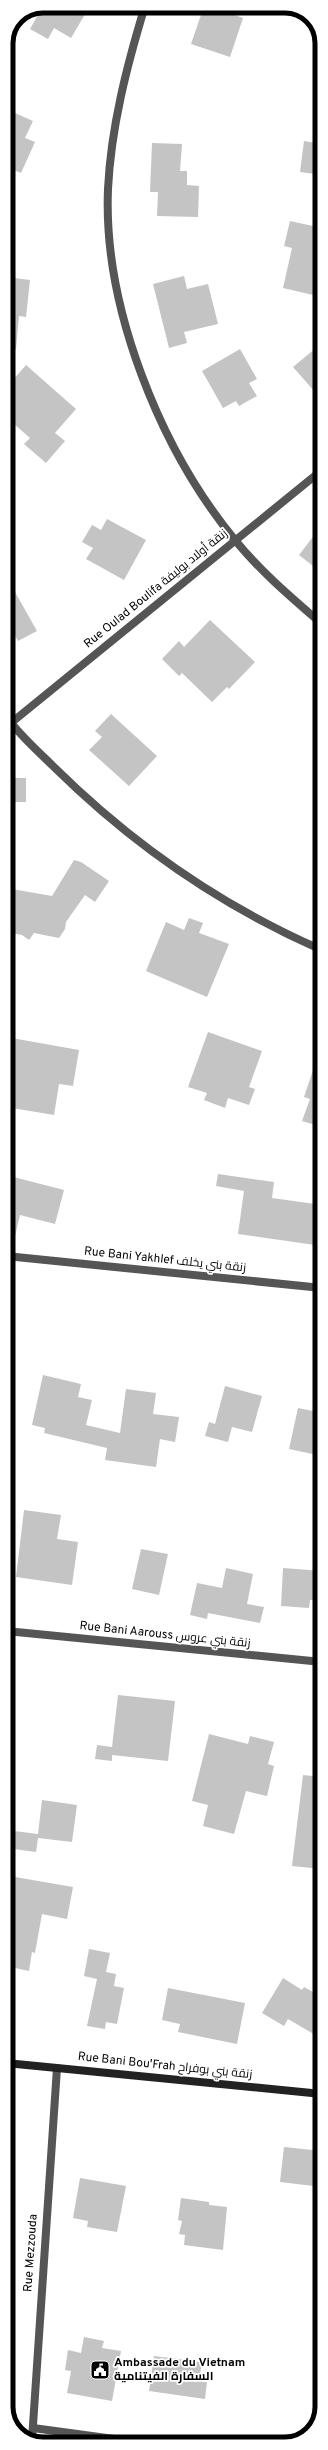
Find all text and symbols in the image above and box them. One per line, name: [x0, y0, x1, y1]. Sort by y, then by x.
street label: Rue Oulad Boulifa زنقة أولاد بوليفة: [80, 525, 231, 652]
street label: Rue Bani Yakhlef زنقة بني يخلف: [83, 1244, 247, 1277]
street label: Rue Bani Aarouss زنقة بني عروس: [79, 1618, 251, 1653]
street label: Rue Bani Bou'Frah زنقة بني بوفراح: [77, 2049, 253, 2084]
street label: Rue Mezzouda: [20, 2213, 42, 2293]
place label: Ambassade du Vietnam السفارة الفيتنامية: [114, 2355, 245, 2385]
public building icon: Ambassade du Vietnam السفارة الفيتنامية: [89, 2359, 111, 2381]

